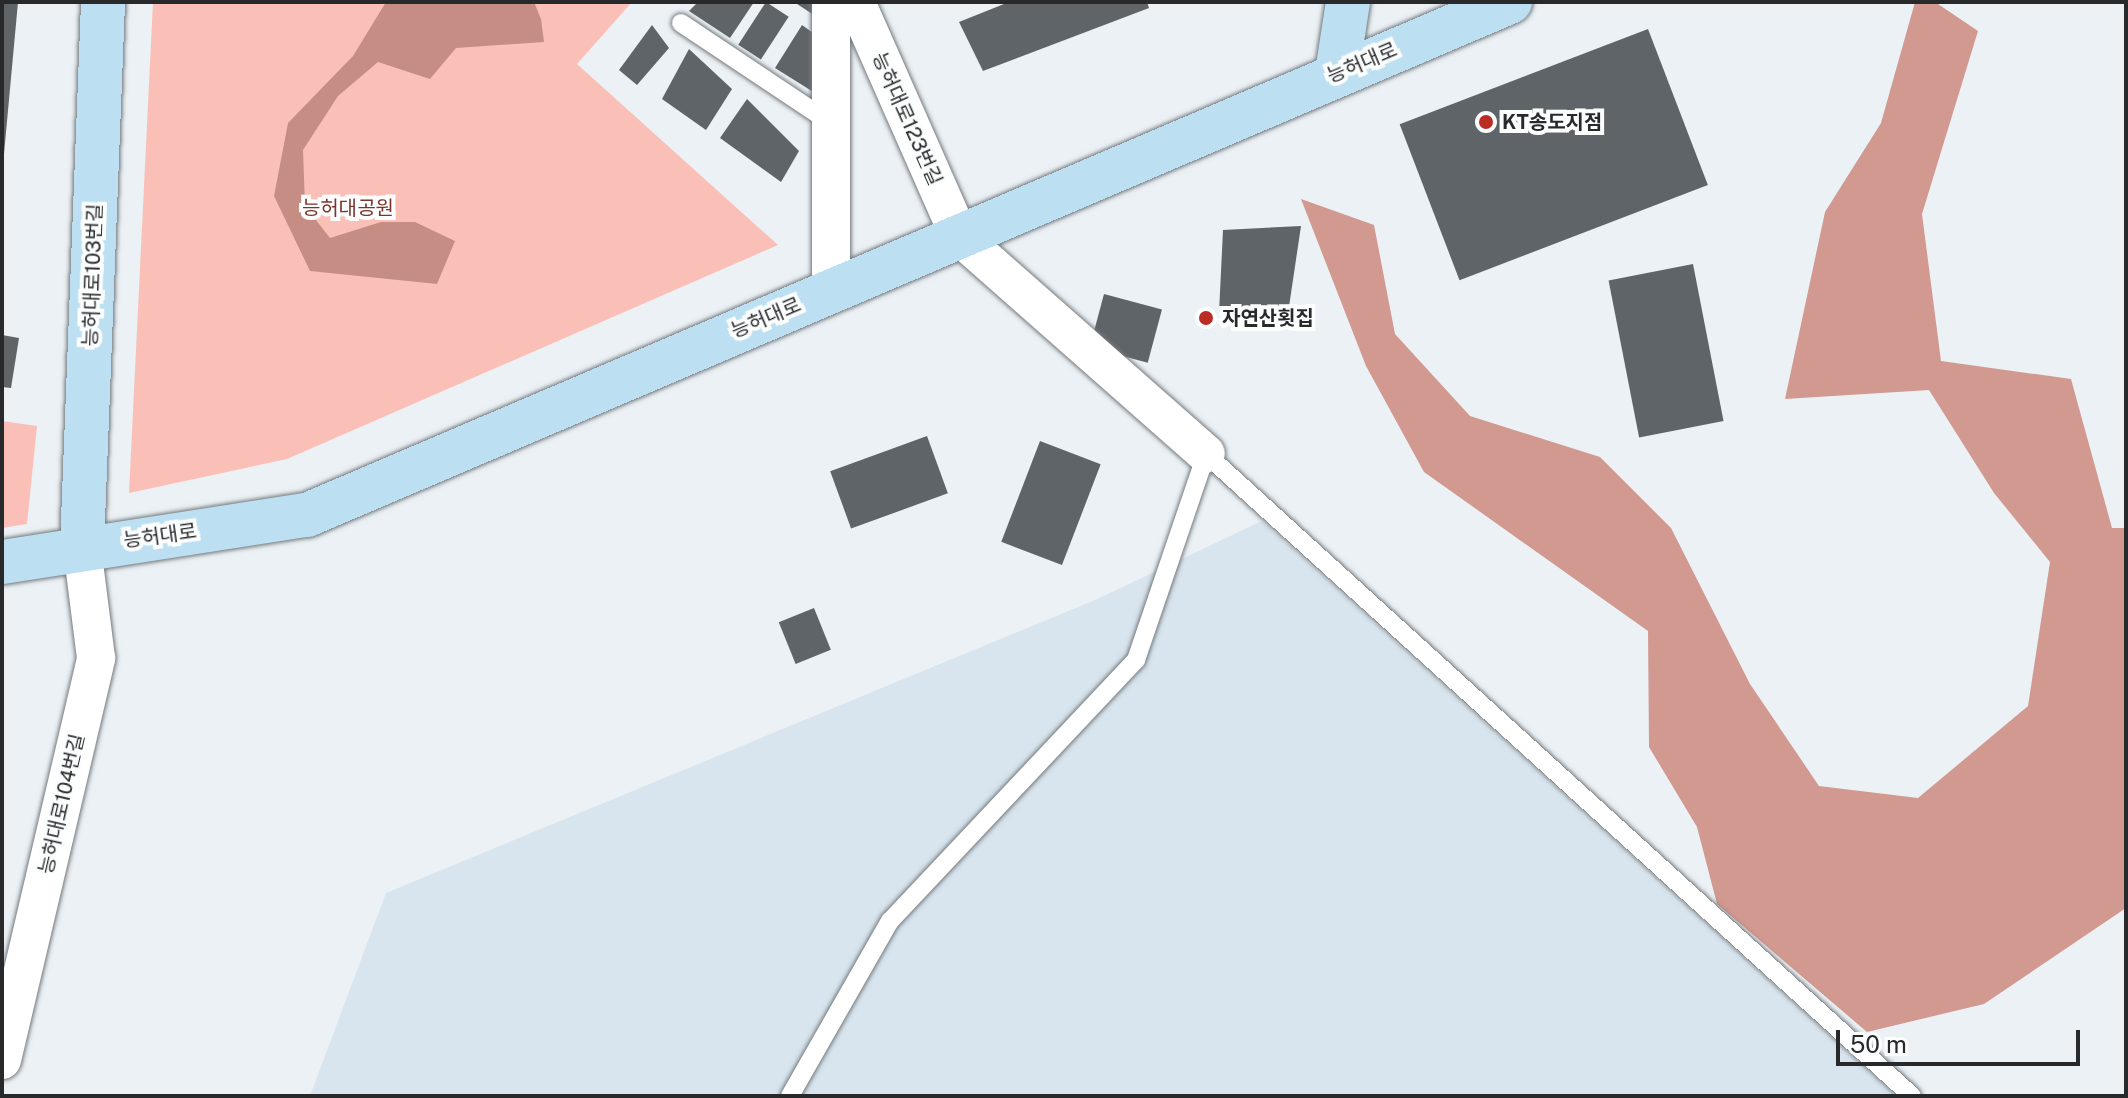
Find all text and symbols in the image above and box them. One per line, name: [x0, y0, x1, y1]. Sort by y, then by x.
street label: 능허대로: [1323, 38, 1401, 88]
street label: 능허대로123번길: [867, 49, 947, 189]
place label: KT송도지점: [1502, 110, 1602, 134]
marker: KT송도지점: [1477, 113, 1495, 131]
park label: 능허대공원: [302, 196, 394, 220]
street label: 능허대로103번길: [79, 203, 107, 347]
street label: 능허대로: [727, 293, 805, 343]
place label: 자연산횟집: [1222, 306, 1314, 330]
marker: 자연산횟집: [1197, 309, 1215, 327]
street label: 능허대로: [122, 519, 198, 553]
street label: 능허대로104번길: [34, 731, 90, 877]
scale bar: [1840, 1014, 2084, 1064]
text: 50 m: [1850, 1030, 1907, 1058]

